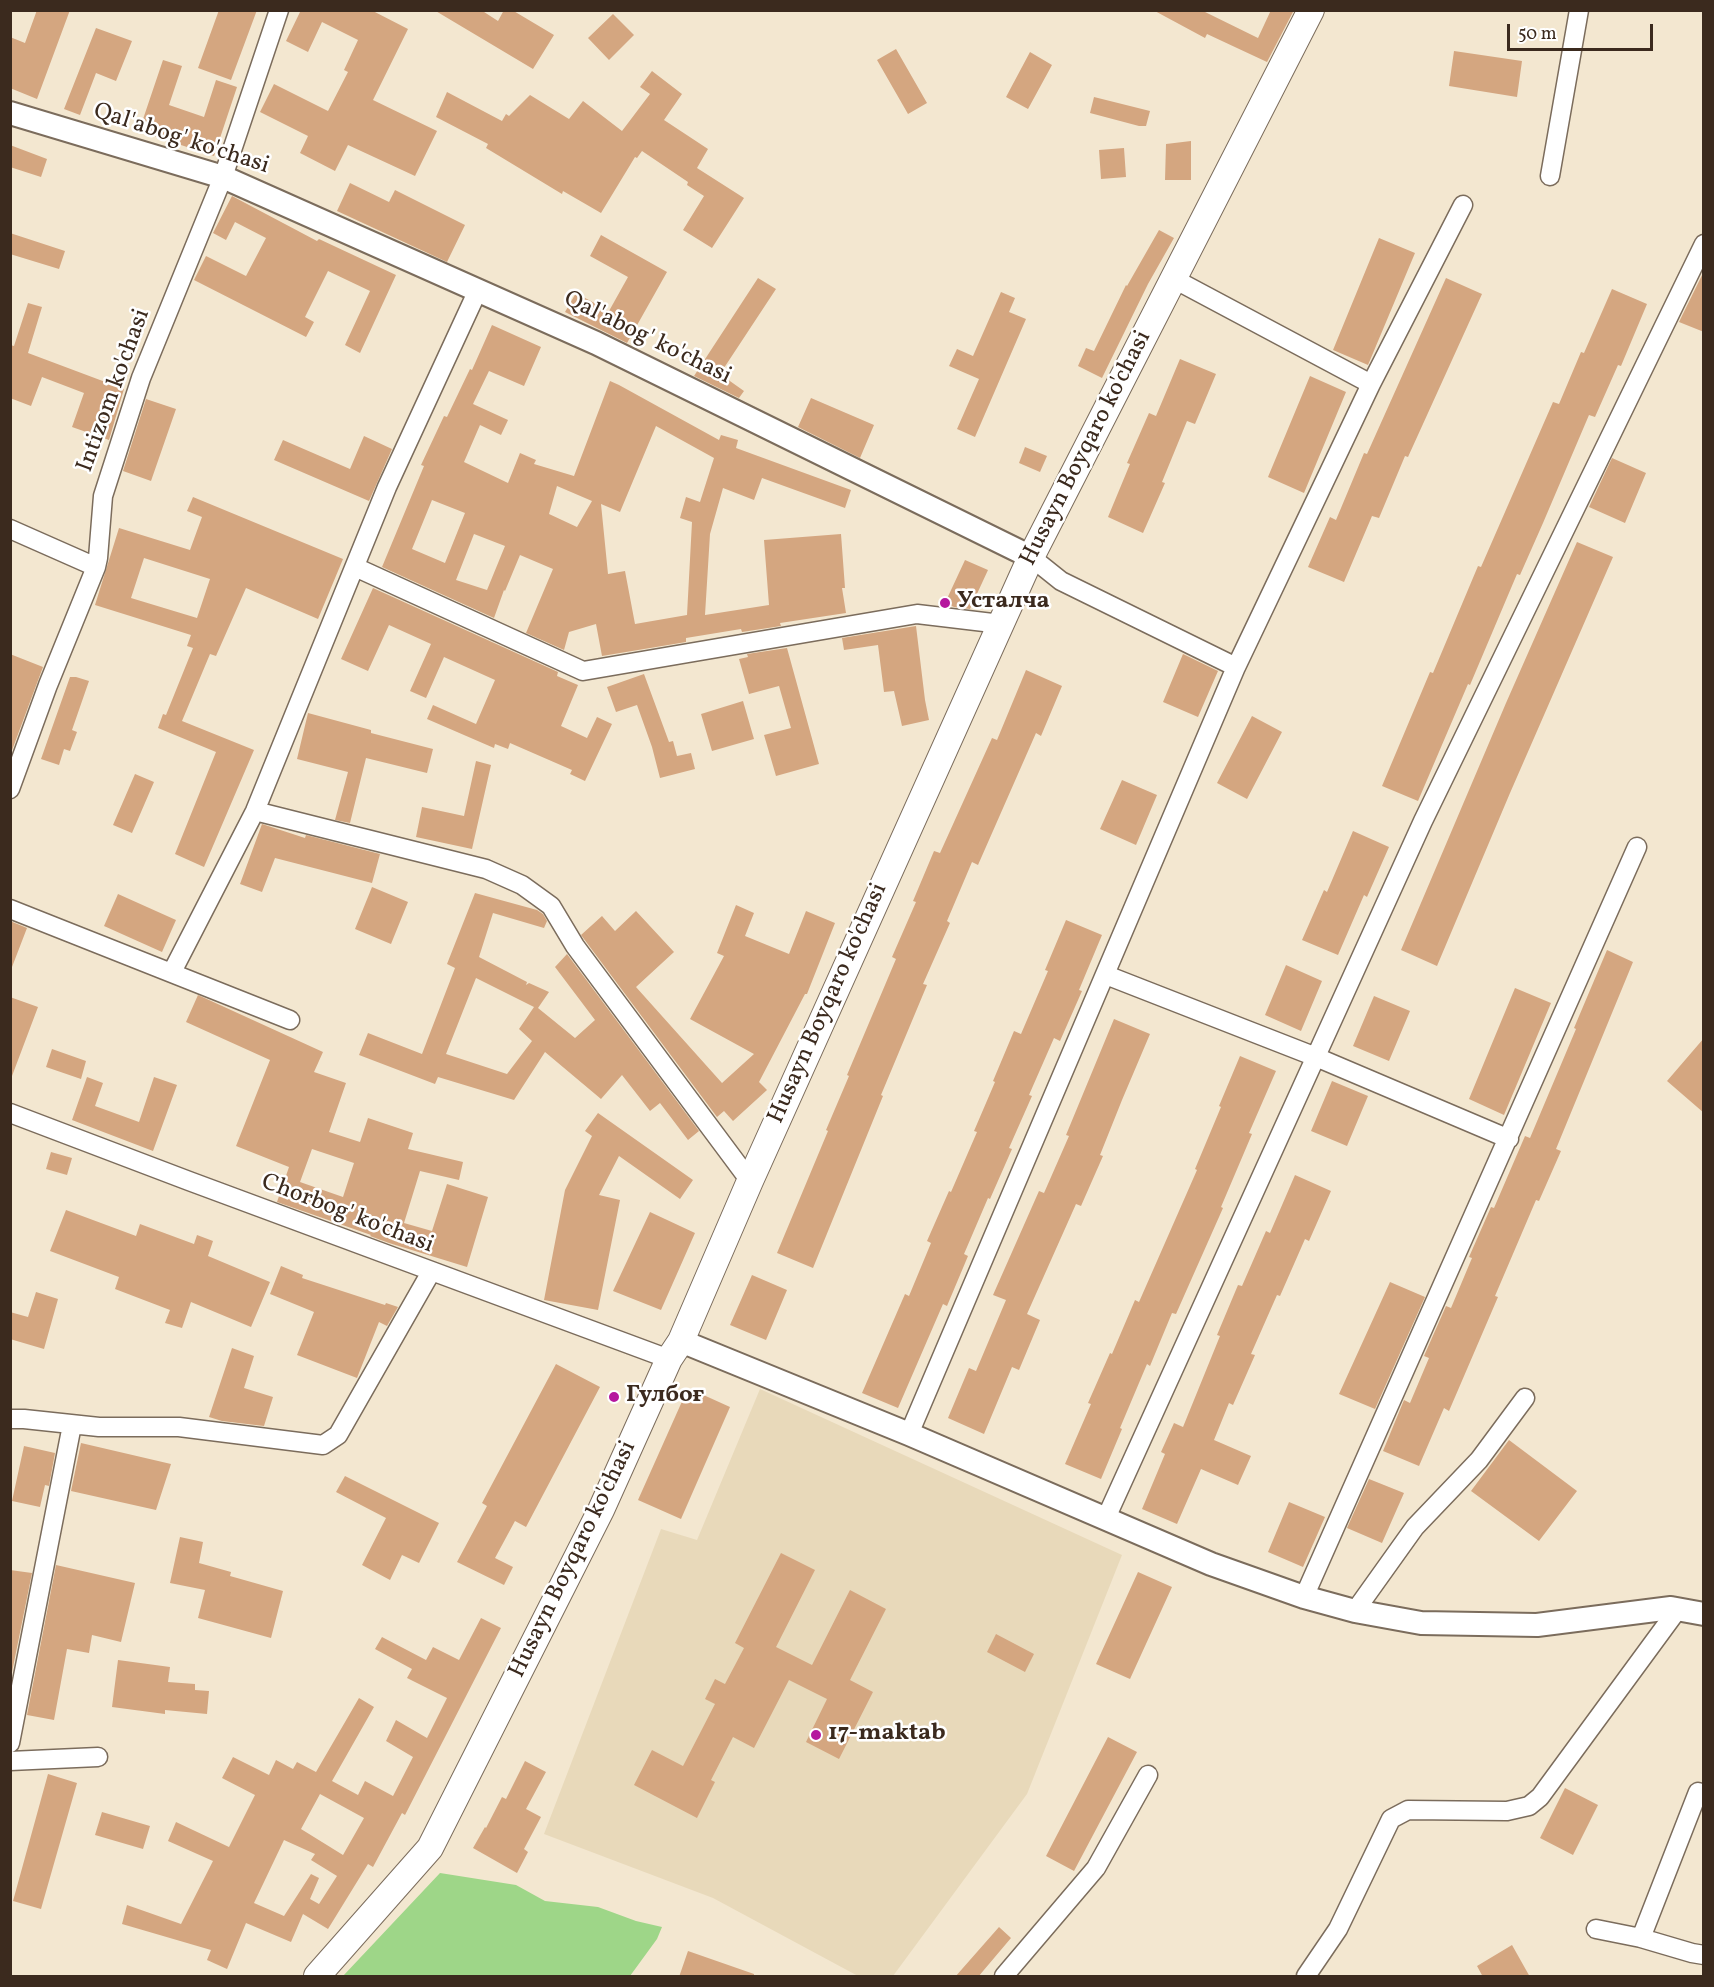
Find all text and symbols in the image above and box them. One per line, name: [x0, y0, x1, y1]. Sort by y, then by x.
scale bar: [1510, 12, 1656, 50]
text: 50 m: [1518, 22, 1557, 47]
street label: Qal'abog' ko'chasi: [90, 98, 272, 182]
street label: Qal'abog' ko'chasi: [558, 286, 736, 392]
street label: Intizom ko'chasi: [72, 306, 158, 476]
street label: Husayn Boyqaro ko'chasi: [1015, 327, 1159, 571]
place label: Усталча: [957, 589, 1050, 617]
marker: Усталча: [938, 596, 952, 610]
street label: Husayn Boyqaro ko'chasi: [763, 879, 895, 1129]
street label: Сhorbog' ko'chasi: [257, 1169, 437, 1261]
place label: Гулбоғ: [626, 1383, 704, 1411]
marker: Гулбоғ: [607, 1390, 621, 1404]
street label: Husayn Boyqaro ko'chasi: [504, 1437, 644, 1683]
place label: 17-maktab: [828, 1721, 946, 1749]
marker: 17-maktab: [809, 1728, 823, 1742]

